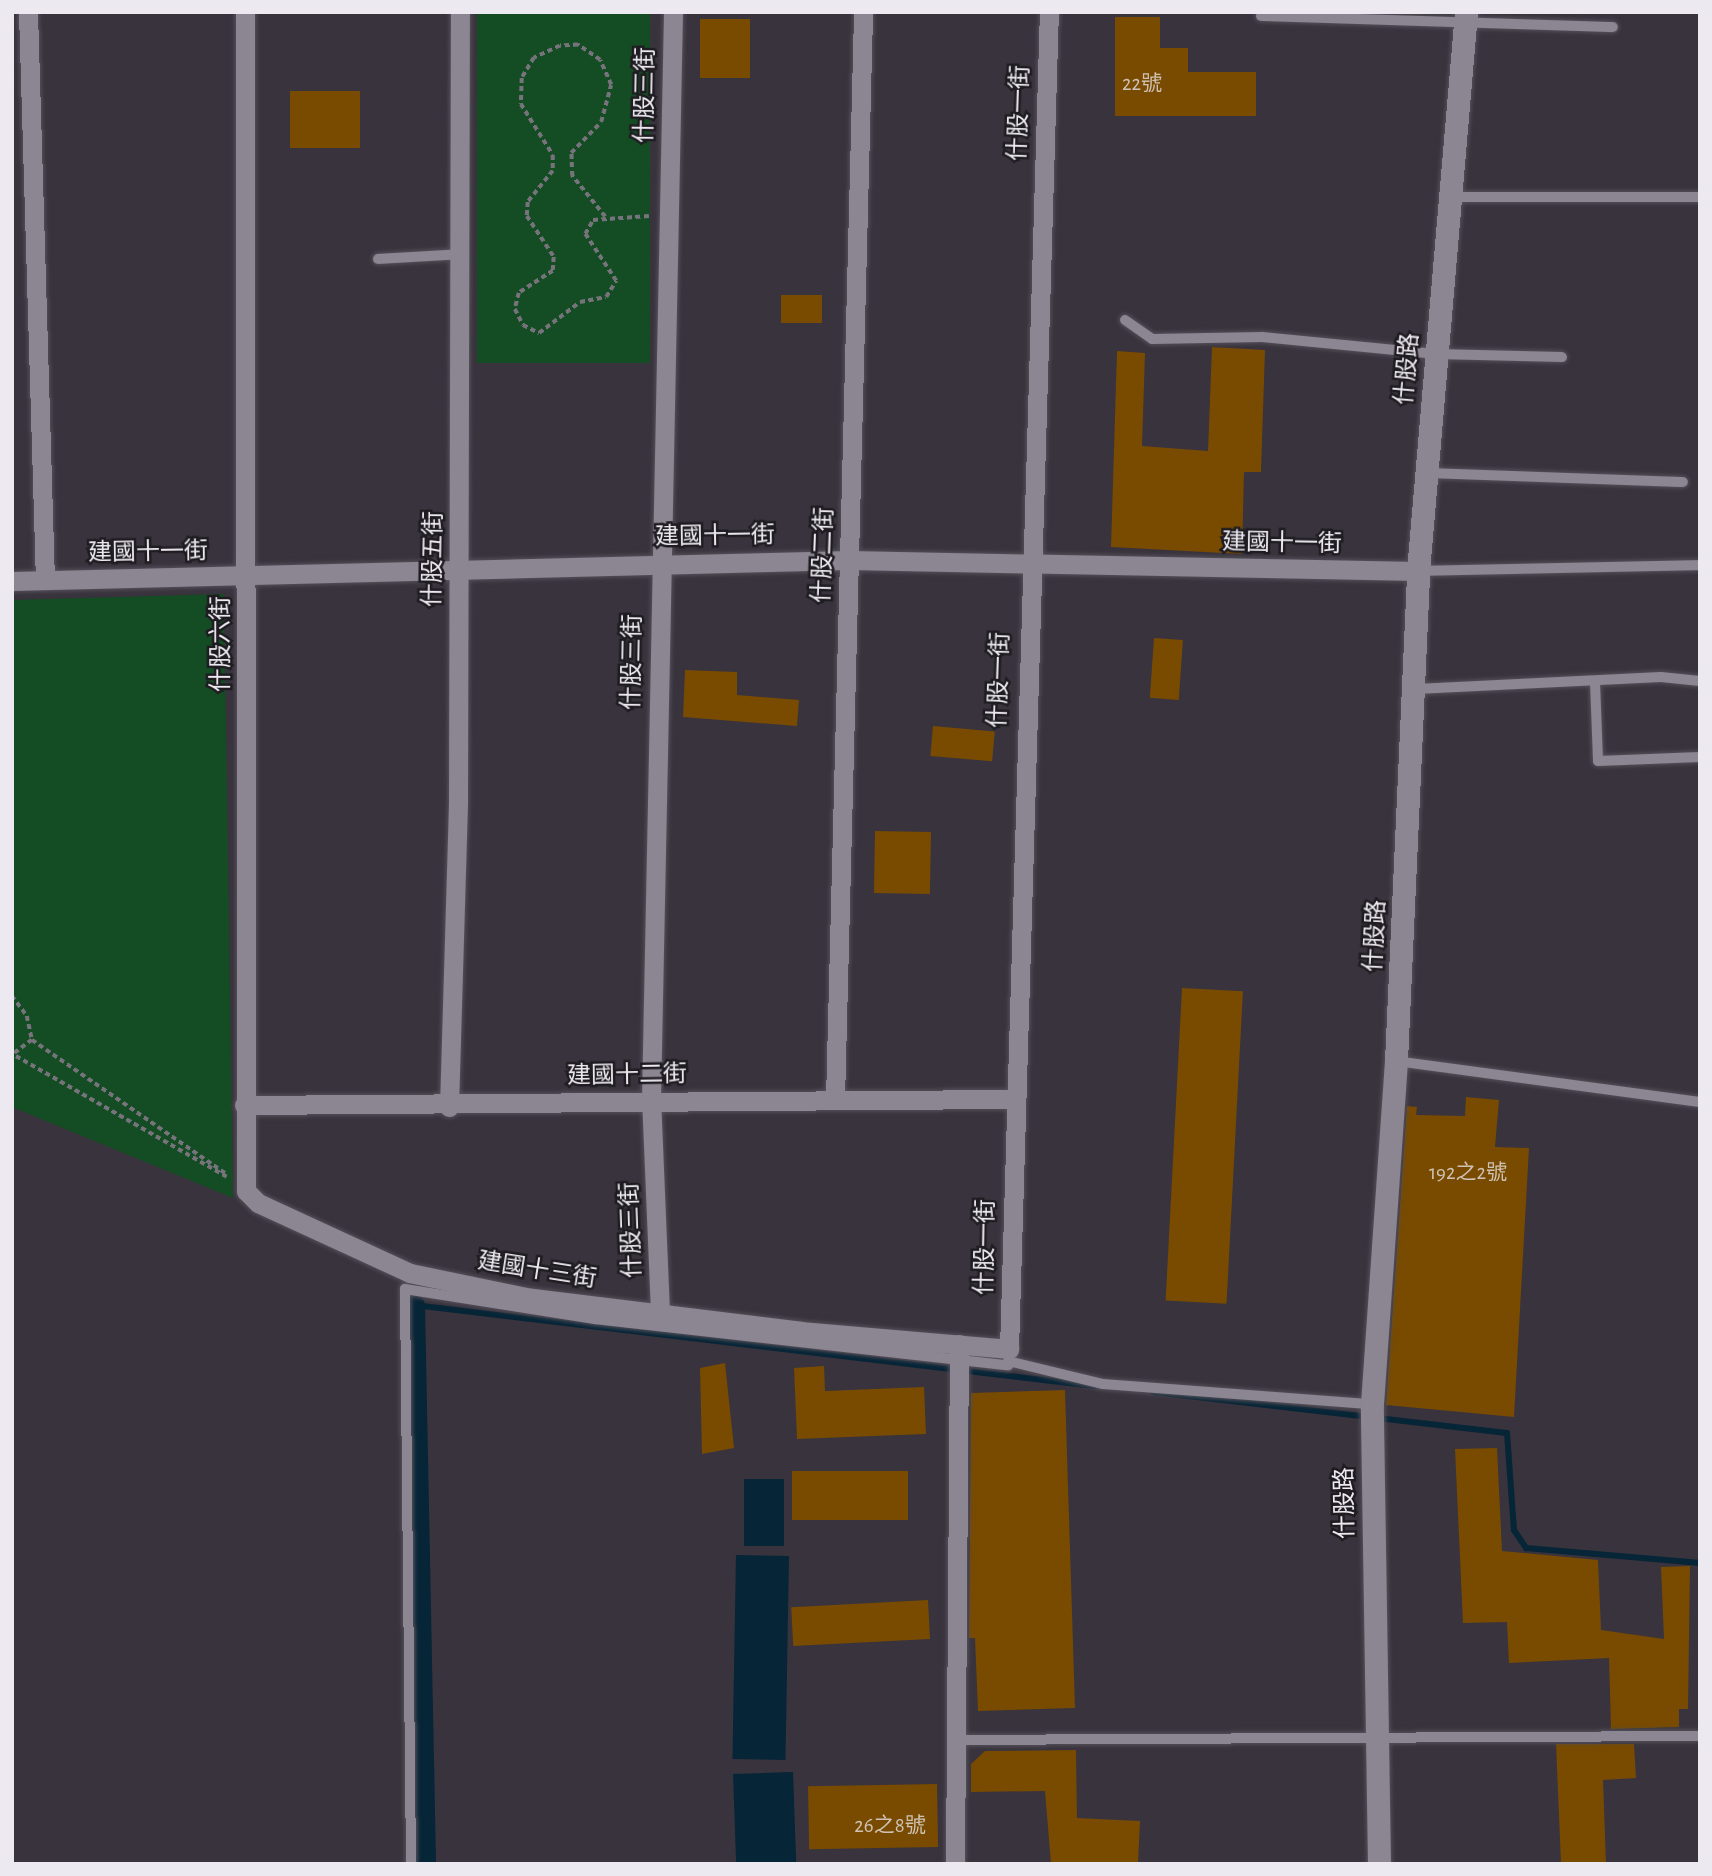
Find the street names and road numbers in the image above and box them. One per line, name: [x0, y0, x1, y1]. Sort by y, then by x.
street label: 什股三街: [631, 47, 661, 143]
street label: 什股一街: [1004, 65, 1036, 161]
street label: 什股路: [1391, 332, 1425, 406]
street label: 什股二街: [808, 507, 840, 603]
street label: 什股五街: [419, 511, 449, 607]
street label: 建國十一街: [655, 522, 775, 552]
street label: 建國十一街: [1222, 529, 1342, 559]
street label: 建國十一街: [88, 538, 208, 568]
street label: 什股六街: [208, 596, 236, 692]
street label: 什股三街: [618, 614, 648, 710]
street label: 什股一街: [984, 632, 1016, 728]
street label: 什股路: [1360, 899, 1392, 973]
street label: 建國十二街: [567, 1061, 687, 1091]
street label: 什股三街: [616, 1182, 648, 1278]
street label: 什股一街: [971, 1199, 1001, 1295]
street label: 建國十三街: [475, 1247, 599, 1295]
street label: 什股路: [1331, 1467, 1361, 1539]

